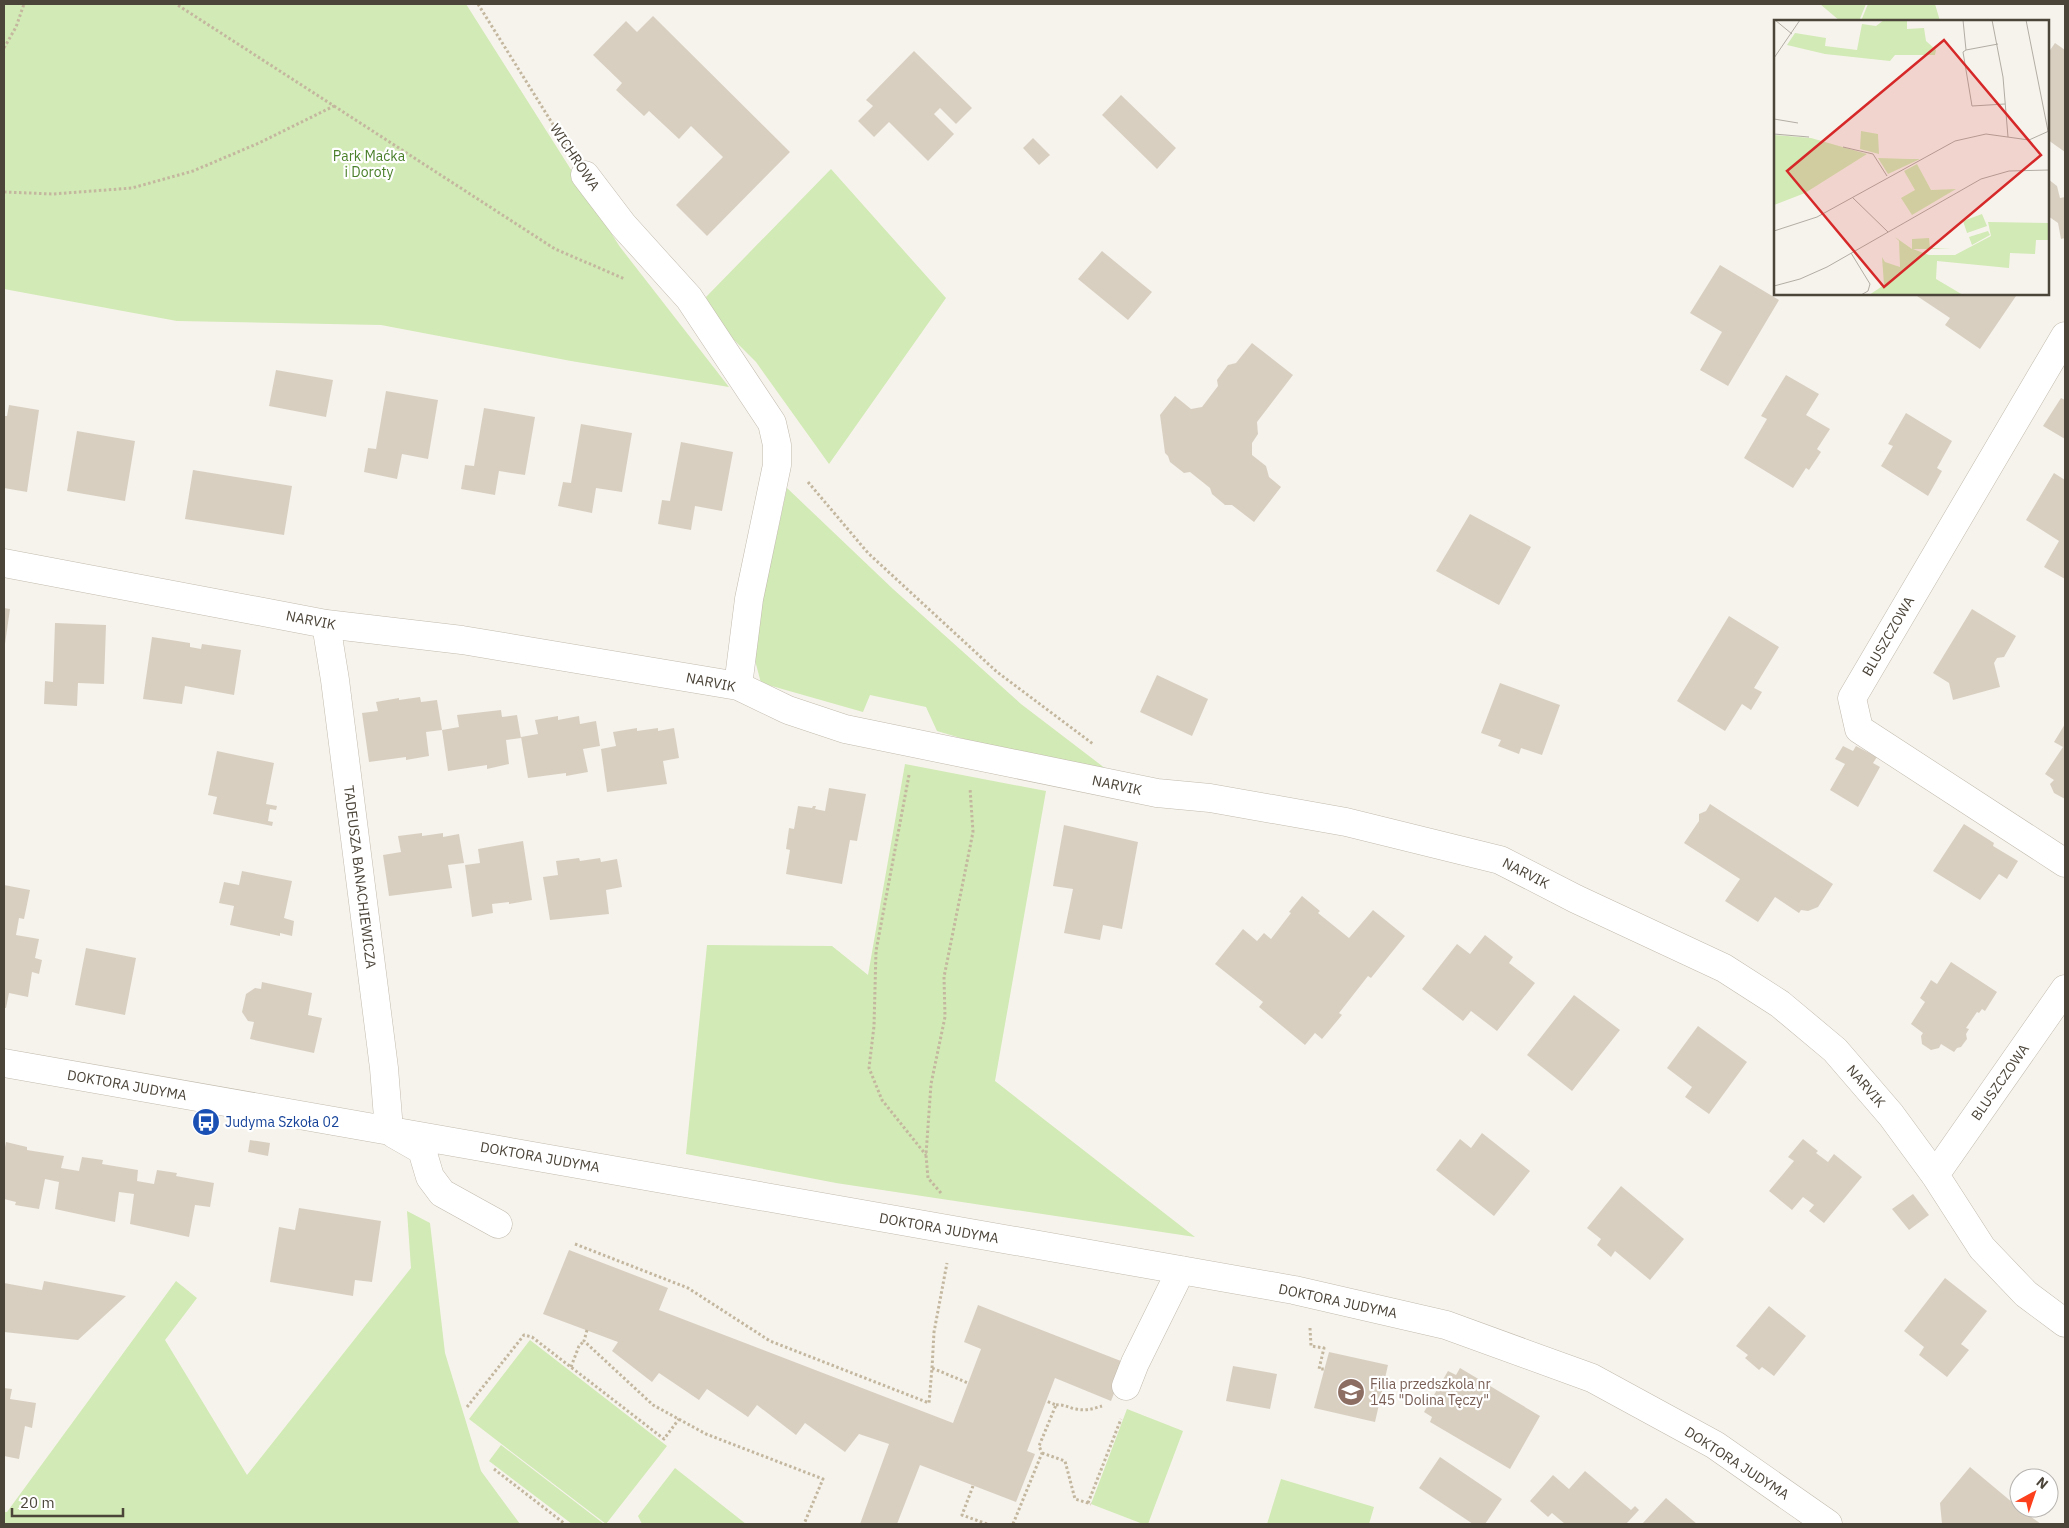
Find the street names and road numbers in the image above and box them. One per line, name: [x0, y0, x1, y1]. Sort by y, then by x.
street label: WICHROWA: [546, 120, 604, 194]
street label: BLUSZCZOWA: [1858, 593, 1918, 679]
street label: NARVIK: [285, 606, 338, 634]
street label: NARVIK: [685, 668, 738, 696]
street label: NARVIK: [1090, 771, 1144, 799]
street label: TADEUSZA BANACHIEWICZA: [340, 784, 380, 970]
street label: NARVIK: [1499, 854, 1553, 893]
street label: BLUSZCZOWA: [1967, 1040, 2033, 1124]
street label: NARVIK: [1843, 1061, 1889, 1111]
street label: DOKTORA JUDYMA: [66, 1066, 188, 1104]
street label: DOKTORA JUDYMA: [479, 1138, 601, 1176]
street label: DOKTORA JUDYMA: [878, 1209, 1000, 1247]
street label: DOKTORA JUDYMA: [1277, 1280, 1399, 1322]
street label: DOKTORA JUDYMA: [1681, 1422, 1793, 1504]

